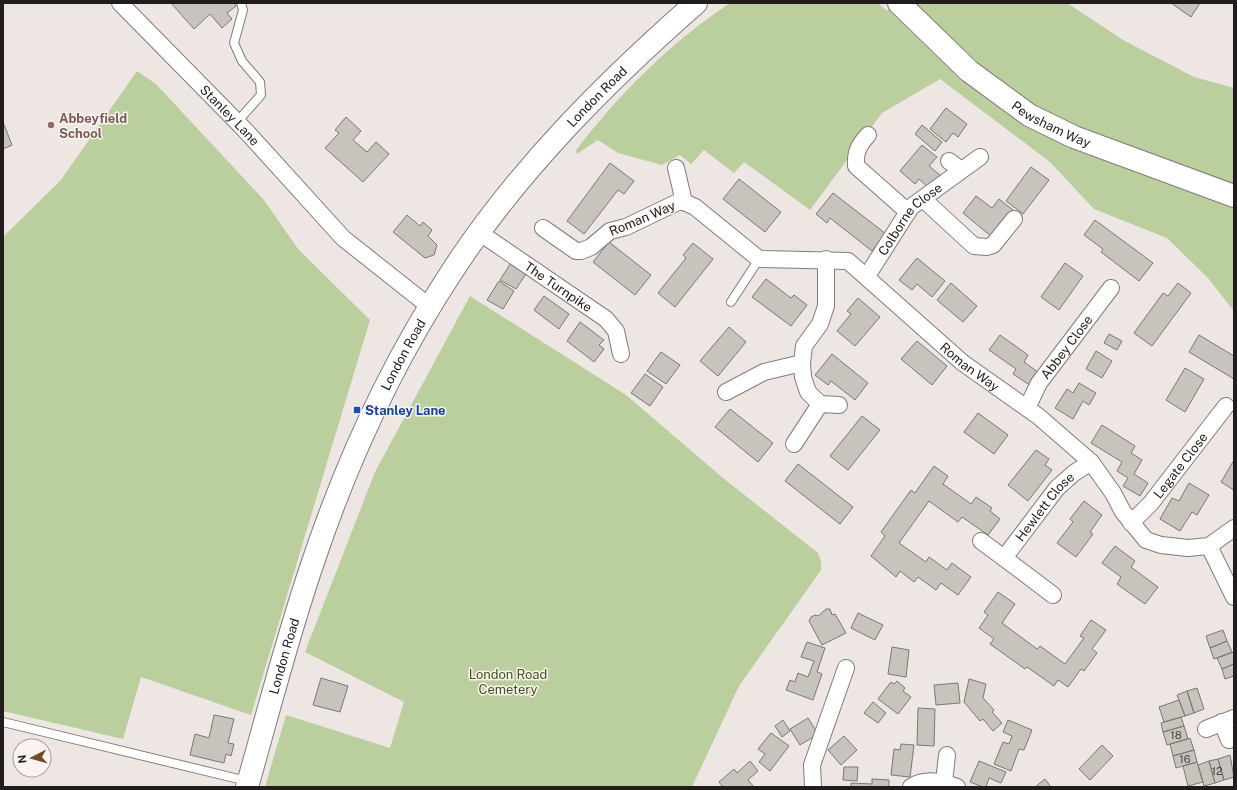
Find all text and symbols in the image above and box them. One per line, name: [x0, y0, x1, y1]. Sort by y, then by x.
street label: London Road: [564, 63, 630, 130]
street label: Stanley Lane: [197, 82, 262, 149]
street label: Pewsham Way: [1009, 98, 1093, 150]
place label: Abbeyfield School: [59, 111, 127, 141]
marker: Abbeyfield School: [46, 120, 56, 130]
street label: Colborne Close: [875, 180, 945, 258]
street label: Roman Way: [607, 198, 678, 239]
street label: The Turnpike: [522, 259, 595, 315]
street label: Abbey Close: [1038, 312, 1096, 382]
street label: London Road: [378, 316, 429, 393]
street label: Roman Way: [937, 340, 1002, 394]
place label: Stanley Lane: [365, 403, 446, 418]
marker: Stanley Lane: [352, 405, 362, 415]
street label: Legate Close: [1151, 430, 1211, 501]
street label: Hewlett Close: [1013, 469, 1077, 544]
street label: London Road: [266, 616, 302, 696]
park label: London Road Cemetery: [469, 667, 547, 697]
house number: 18: [1170, 729, 1182, 741]
north arrow: [12, 738, 52, 778]
house number: 16: [1179, 753, 1191, 765]
text: N: [16, 754, 28, 764]
house number: 12: [1211, 765, 1223, 777]

